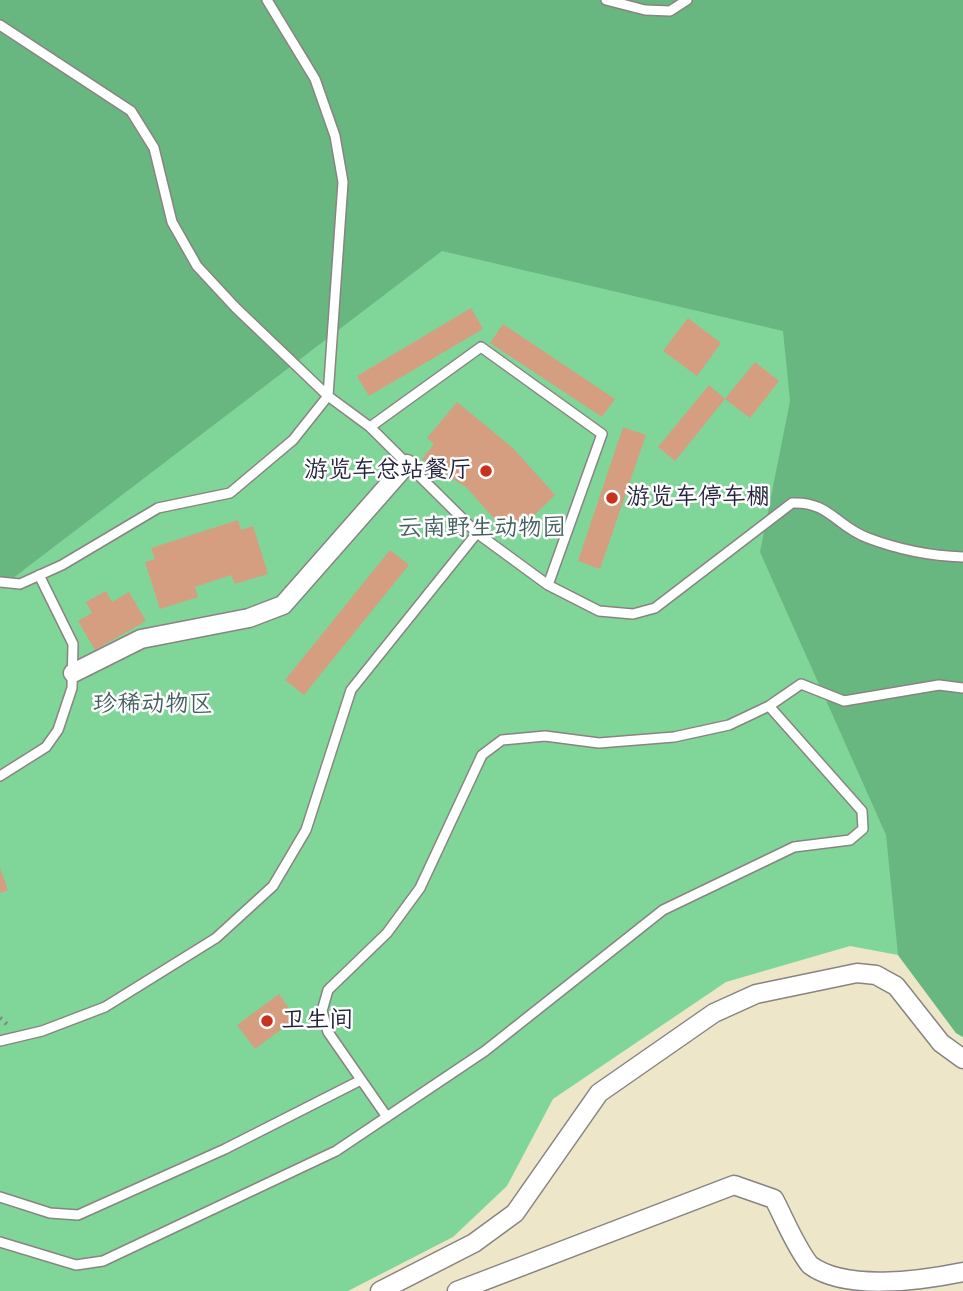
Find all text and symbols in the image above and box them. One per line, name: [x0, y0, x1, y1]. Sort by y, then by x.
place label: 游览车总站餐厅: [304, 457, 472, 485]
marker: 游览车总站餐厅: [478, 463, 494, 479]
place label: 游览车停车棚: [626, 484, 770, 512]
marker: 游览车停车棚: [604, 490, 620, 506]
park label: 云南野生动物园: [398, 515, 566, 543]
park label: 珍稀动物区: [93, 691, 213, 719]
place label: 卫生间: [281, 1007, 353, 1035]
marker: 卫生间: [259, 1013, 275, 1029]

